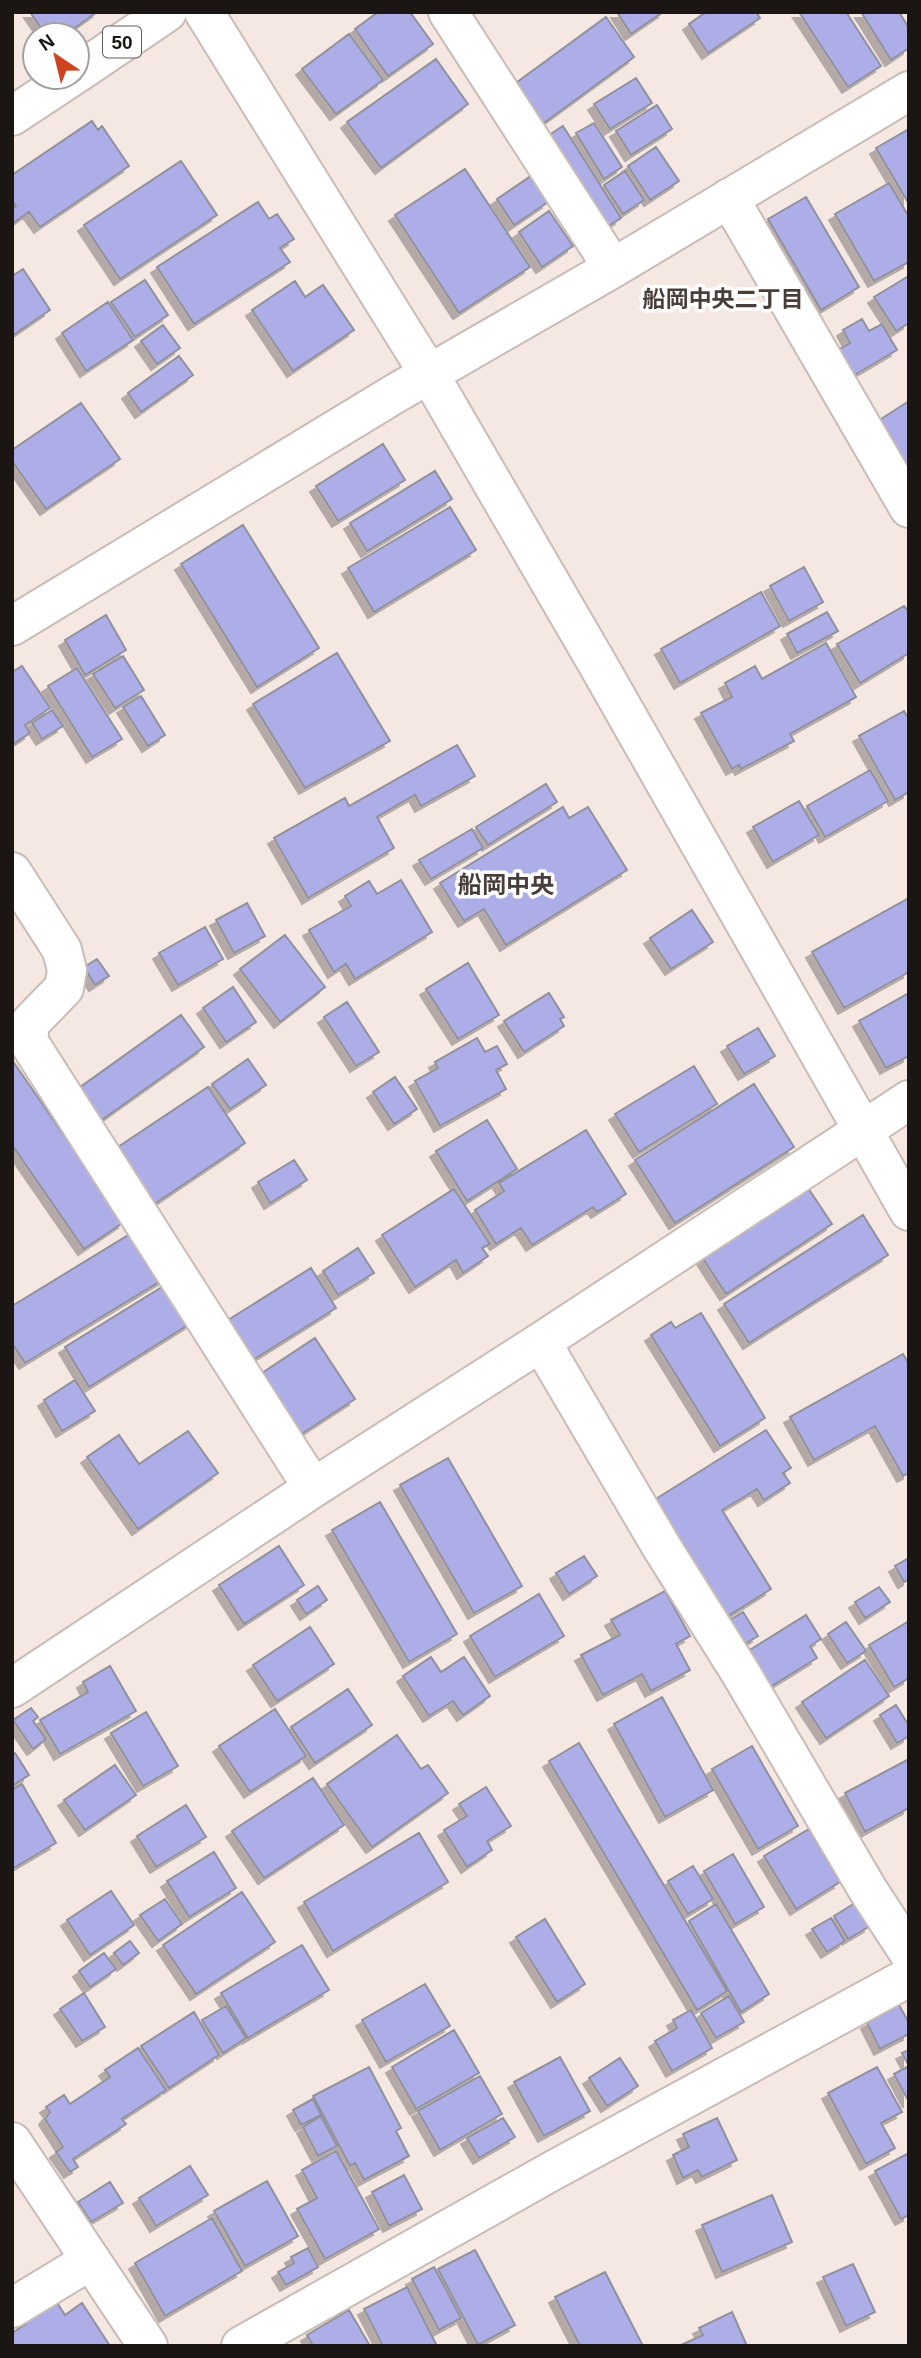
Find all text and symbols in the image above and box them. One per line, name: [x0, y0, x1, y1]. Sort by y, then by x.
north arrow: [21, 21, 91, 91]
road number: 50: [103, 26, 141, 58]
text: N: [35, 30, 58, 55]
district label: 船岡中央二丁目: [643, 286, 804, 312]
district label: 船岡中央: [458, 871, 554, 898]

